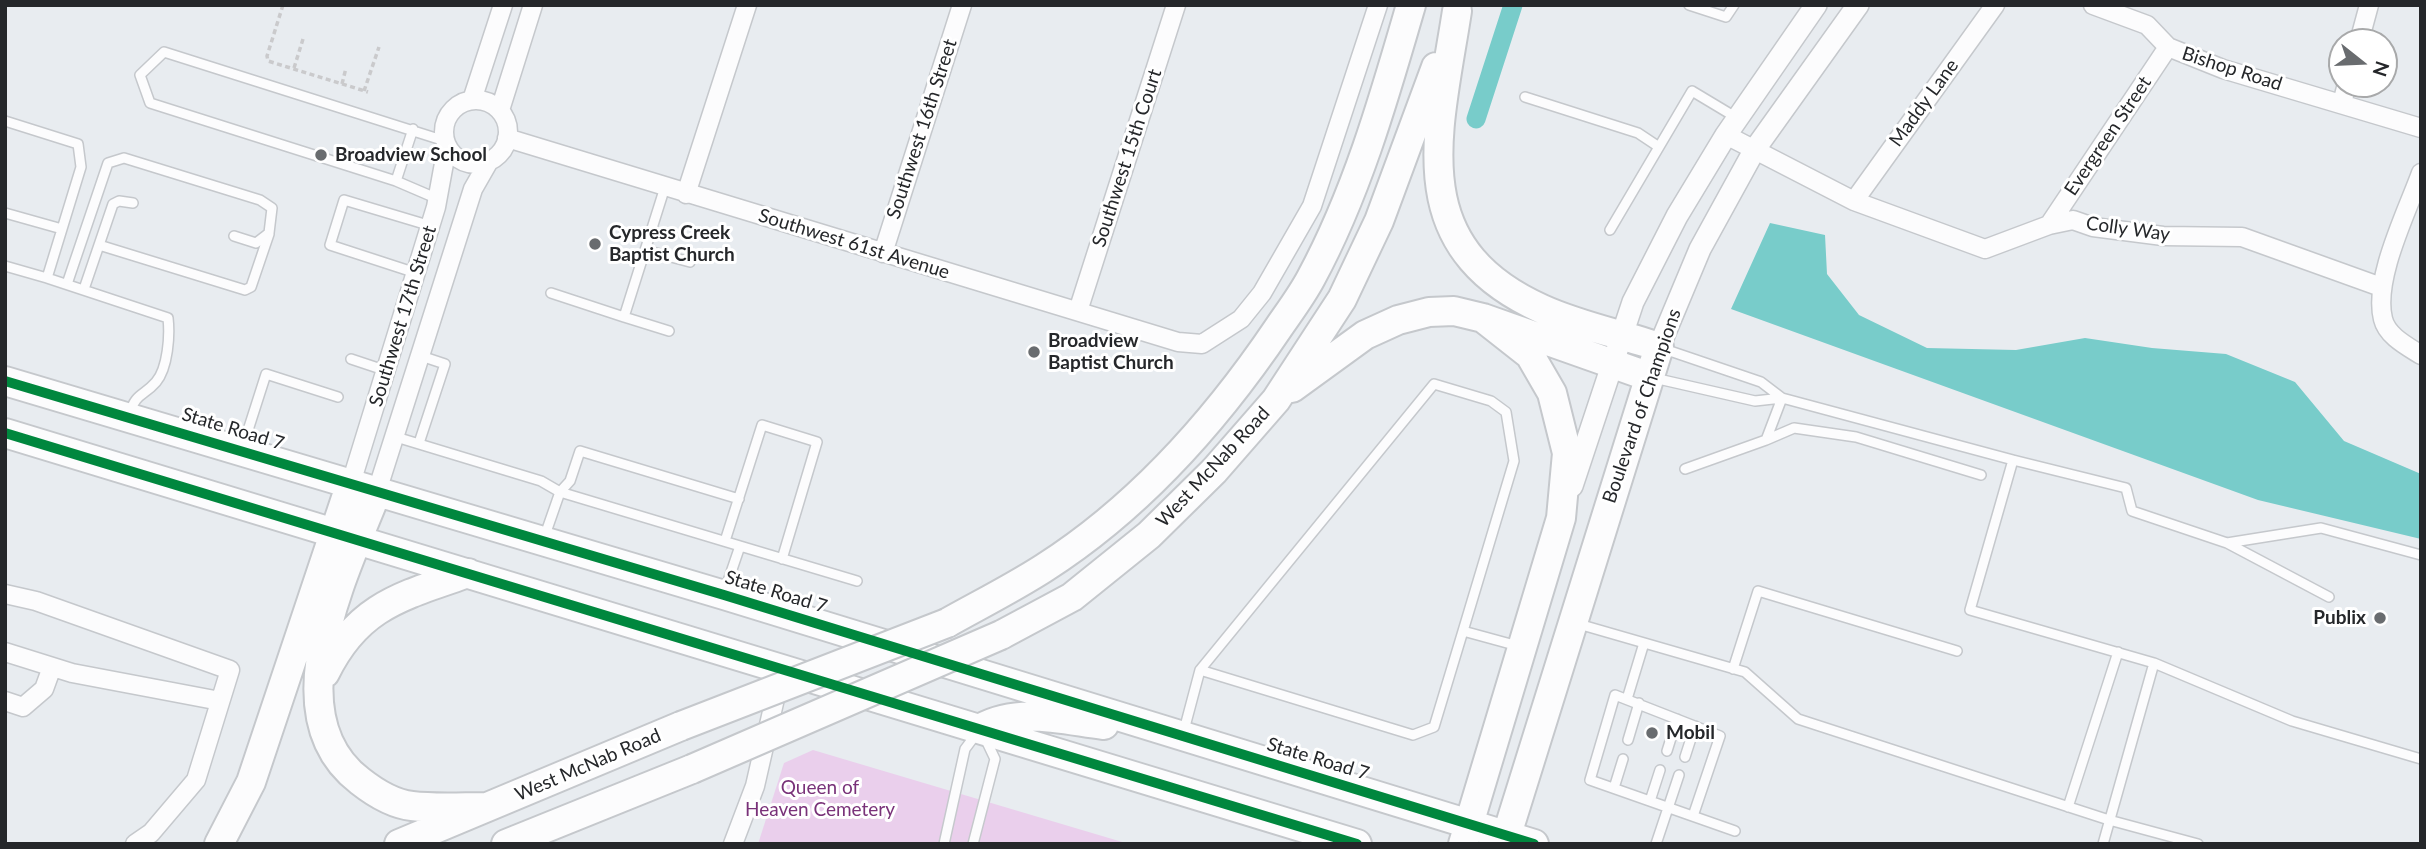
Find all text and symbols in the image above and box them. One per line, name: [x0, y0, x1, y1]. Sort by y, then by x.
north arrow: [2328, 28, 2398, 98]
street label: Southwest 16th Street: [882, 36, 962, 222]
street label: Bishop Road: [2179, 42, 2285, 96]
street label: Maddy Lane: [1885, 55, 1963, 151]
text: N: [2368, 59, 2395, 80]
street label: Southwest 15th Court: [1087, 66, 1167, 250]
street label: Evergreen Street: [2060, 72, 2156, 200]
place label: Broadview School: [335, 144, 487, 166]
marker: Broadview School: [313, 147, 329, 163]
street label: Southwest 61st Avenue: [756, 204, 952, 284]
street label: Colly Way: [2085, 212, 2171, 246]
place label: Cypress Creek Baptist Church: [609, 222, 735, 266]
street label: Southwest 17th Street: [365, 223, 441, 409]
marker: Cypress Creek Baptist Church: [587, 236, 603, 252]
street label: Boulevard of Champions: [1598, 306, 1686, 506]
place label: Broadview Baptist Church: [1048, 330, 1174, 374]
marker: Broadview Baptist Church: [1026, 344, 1042, 360]
street label: West McNab Road: [1151, 402, 1275, 532]
street label: State Road 7: [179, 403, 287, 455]
street label: State Road 7: [722, 566, 830, 618]
place label: Publix: [2313, 607, 2366, 629]
marker: Publix: [2372, 610, 2388, 626]
place label: Mobil: [1666, 722, 1715, 744]
street label: West McNab Road: [512, 724, 664, 806]
marker: Mobil: [1644, 725, 1660, 741]
street label: State Road 7: [1264, 733, 1372, 785]
park label: Queen of Heaven Cemetery: [745, 777, 895, 821]

